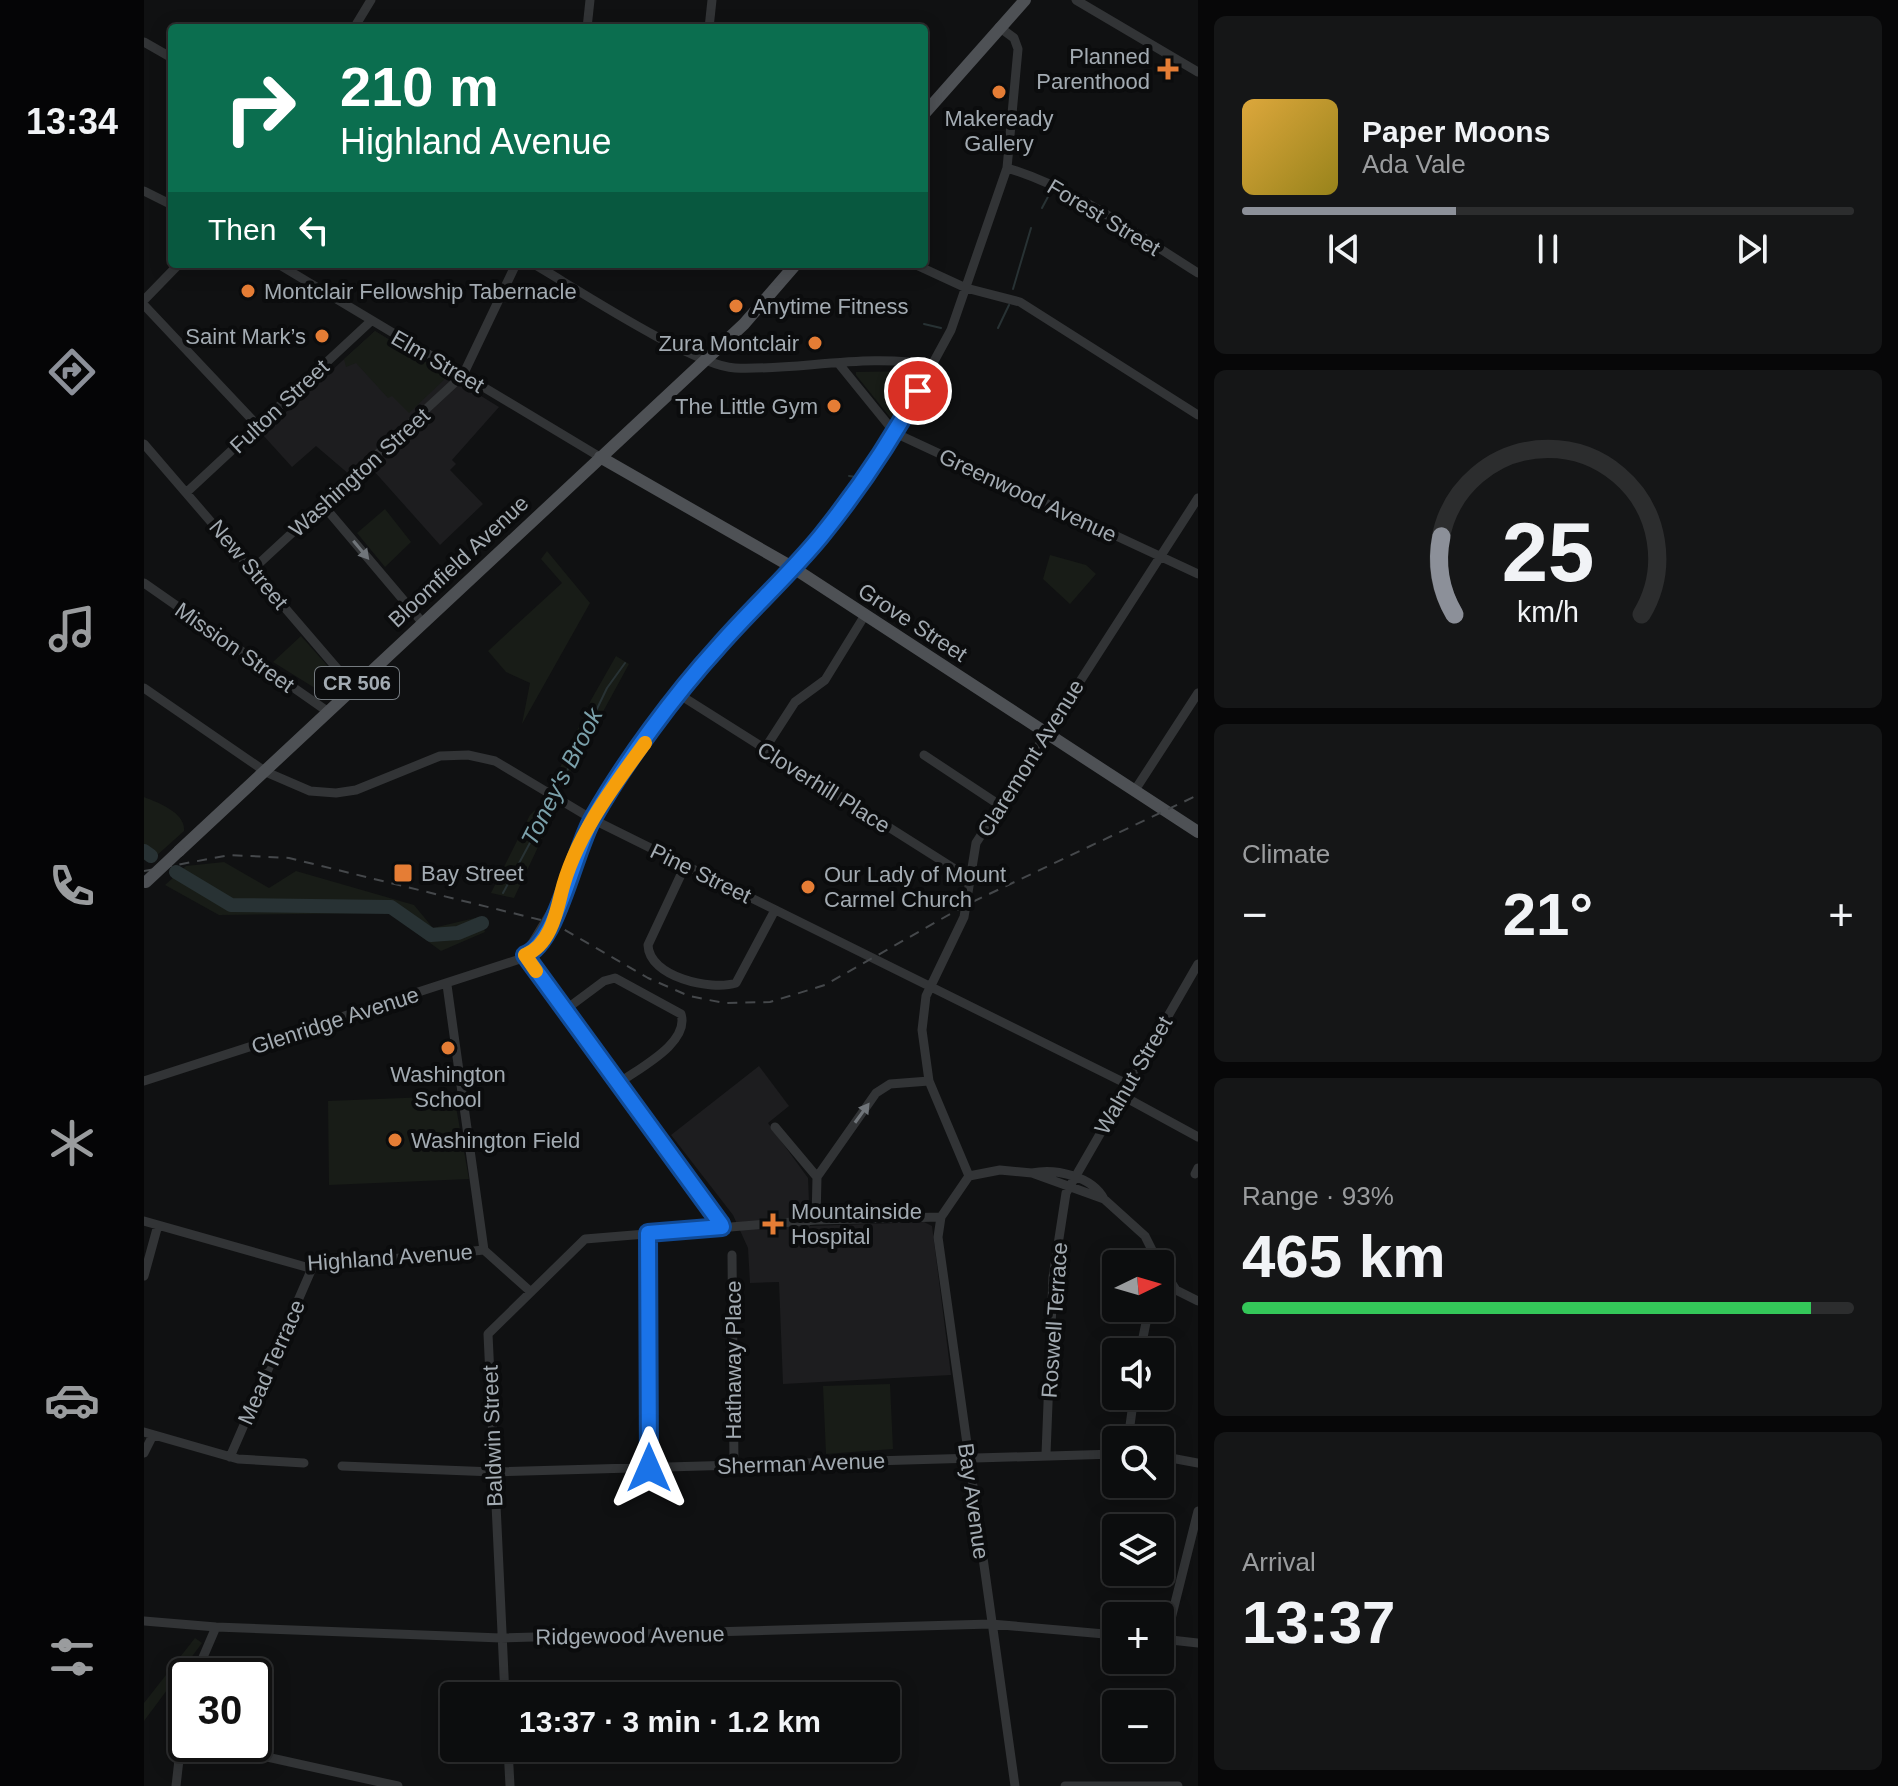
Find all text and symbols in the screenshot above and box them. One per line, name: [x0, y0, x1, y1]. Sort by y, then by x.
place label: Planned Parenthood: [1036, 44, 1150, 94]
text: 210 m: [340, 55, 499, 118]
icon: right: [208, 56, 312, 160]
marker: Planned Parenthood: [1157, 58, 1179, 80]
marker: Makeready Gallery: [990, 83, 1008, 101]
text: 13:34: [26, 101, 118, 142]
place label: Makeready Gallery: [945, 106, 1053, 156]
text: Paper Moons: [1362, 115, 1550, 148]
text: Highland Avenue: [340, 121, 612, 162]
text: Ada Vale: [1362, 149, 1466, 179]
street label: Forest Street: [1043, 174, 1165, 261]
icon: left: [292, 208, 336, 252]
text: Then: [208, 213, 276, 246]
icon: previous: [1322, 227, 1366, 271]
icon: pause: [1526, 227, 1570, 271]
icon: next: [1730, 227, 1774, 271]
place label: Montclair Fellowship Tabernacle: [264, 279, 577, 304]
marker: Montclair Fellowship Tabernacle: [239, 282, 257, 300]
place label: Anytime Fitness: [752, 294, 909, 319]
marker: Anytime Fitness: [727, 297, 745, 315]
place label: Saint Mark’s: [185, 324, 306, 349]
street label: Elm Street: [387, 325, 488, 398]
marker: Saint Mark’s: [313, 327, 331, 345]
place label: Zura Montclair: [658, 331, 799, 356]
marker: Zura Montclair: [806, 334, 824, 352]
icon: directions: [44, 344, 100, 400]
street label: Fulton Street: [225, 354, 334, 458]
pin: [884, 357, 952, 425]
icon: arrive: [896, 369, 940, 413]
place label: The Little Gym: [675, 394, 818, 419]
marker: The Little Gym: [825, 397, 843, 415]
street label: Washington Street: [284, 403, 435, 542]
street label: Greenwood Avenue: [935, 443, 1120, 548]
street label: Bloomfield Avenue: [383, 490, 533, 633]
text: 25: [1502, 506, 1594, 599]
street label: New Street: [204, 515, 293, 614]
one-way arrow: [352, 540, 369, 560]
street label: Grove Street: [854, 578, 972, 667]
text: km/h: [1517, 596, 1579, 628]
street label: Mission Street: [170, 597, 299, 698]
icon: music: [44, 601, 100, 657]
road number: CR 506: [315, 667, 399, 699]
street label: Claremont Avenue: [972, 675, 1089, 841]
water label: Toney's Brook: [515, 702, 609, 850]
street label: Cloverhill Place: [753, 737, 895, 838]
street label: Pine Street: [646, 838, 755, 909]
text: Climate: [1242, 839, 1330, 869]
icon: phone: [44, 858, 100, 914]
place label: Bay Street: [421, 861, 524, 886]
marker: Bay Street: [392, 862, 414, 884]
place label: Our Lady of Mount Carmel Church: [824, 862, 1006, 912]
marker: Our Lady of Mount Carmel Church: [799, 878, 817, 896]
text: 21°: [1503, 881, 1593, 948]
text: −: [1242, 890, 1268, 939]
text: +: [1828, 890, 1854, 939]
street label: Glenridge Avenue: [248, 982, 422, 1059]
street label: Walnut Street: [1089, 1012, 1177, 1139]
marker: Washington School: [439, 1039, 457, 1057]
place label: Washington School: [390, 1062, 506, 1112]
one-way arrow: [854, 1102, 869, 1123]
icon: climate: [44, 1115, 100, 1171]
place label: Washington Field: [411, 1128, 580, 1153]
marker: Washington Field: [386, 1131, 404, 1149]
text: Range · 93%: [1242, 1181, 1394, 1211]
place label: Mountainside Hospital: [791, 1199, 922, 1249]
marker: Mountainside Hospital: [762, 1213, 784, 1235]
text: 465 km: [1242, 1223, 1446, 1290]
street label: Highland Avenue: [306, 1239, 474, 1276]
street label: Roswell Terrace: [1037, 1241, 1072, 1399]
north arrow: [1102, 1250, 1174, 1322]
map controls: [1102, 1250, 1174, 1762]
street label: Hathaway Place: [721, 1281, 746, 1439]
street label: Mead Terrace: [233, 1296, 310, 1429]
button: sound: [1102, 1338, 1174, 1410]
street label: Baldwin Street: [478, 1365, 507, 1507]
icon: car: [44, 1372, 100, 1428]
position arrow: [607, 1426, 691, 1510]
button: search: [1102, 1426, 1174, 1498]
street label: Bay Avenue: [953, 1441, 994, 1561]
street label: Sherman Avenue: [716, 1448, 886, 1479]
button: layers: [1102, 1514, 1174, 1586]
text: Arrival: [1242, 1547, 1316, 1577]
text: 13:37: [1242, 1589, 1395, 1656]
button: +: [1102, 1602, 1174, 1674]
street label: Ridgewood Avenue: [535, 1621, 725, 1650]
icon: filters: [44, 1629, 100, 1685]
speed limit sign: 30: [168, 1658, 272, 1762]
button: −: [1102, 1690, 1174, 1762]
text: 13:37 · 3 min · 1.2 km: [519, 1705, 821, 1738]

